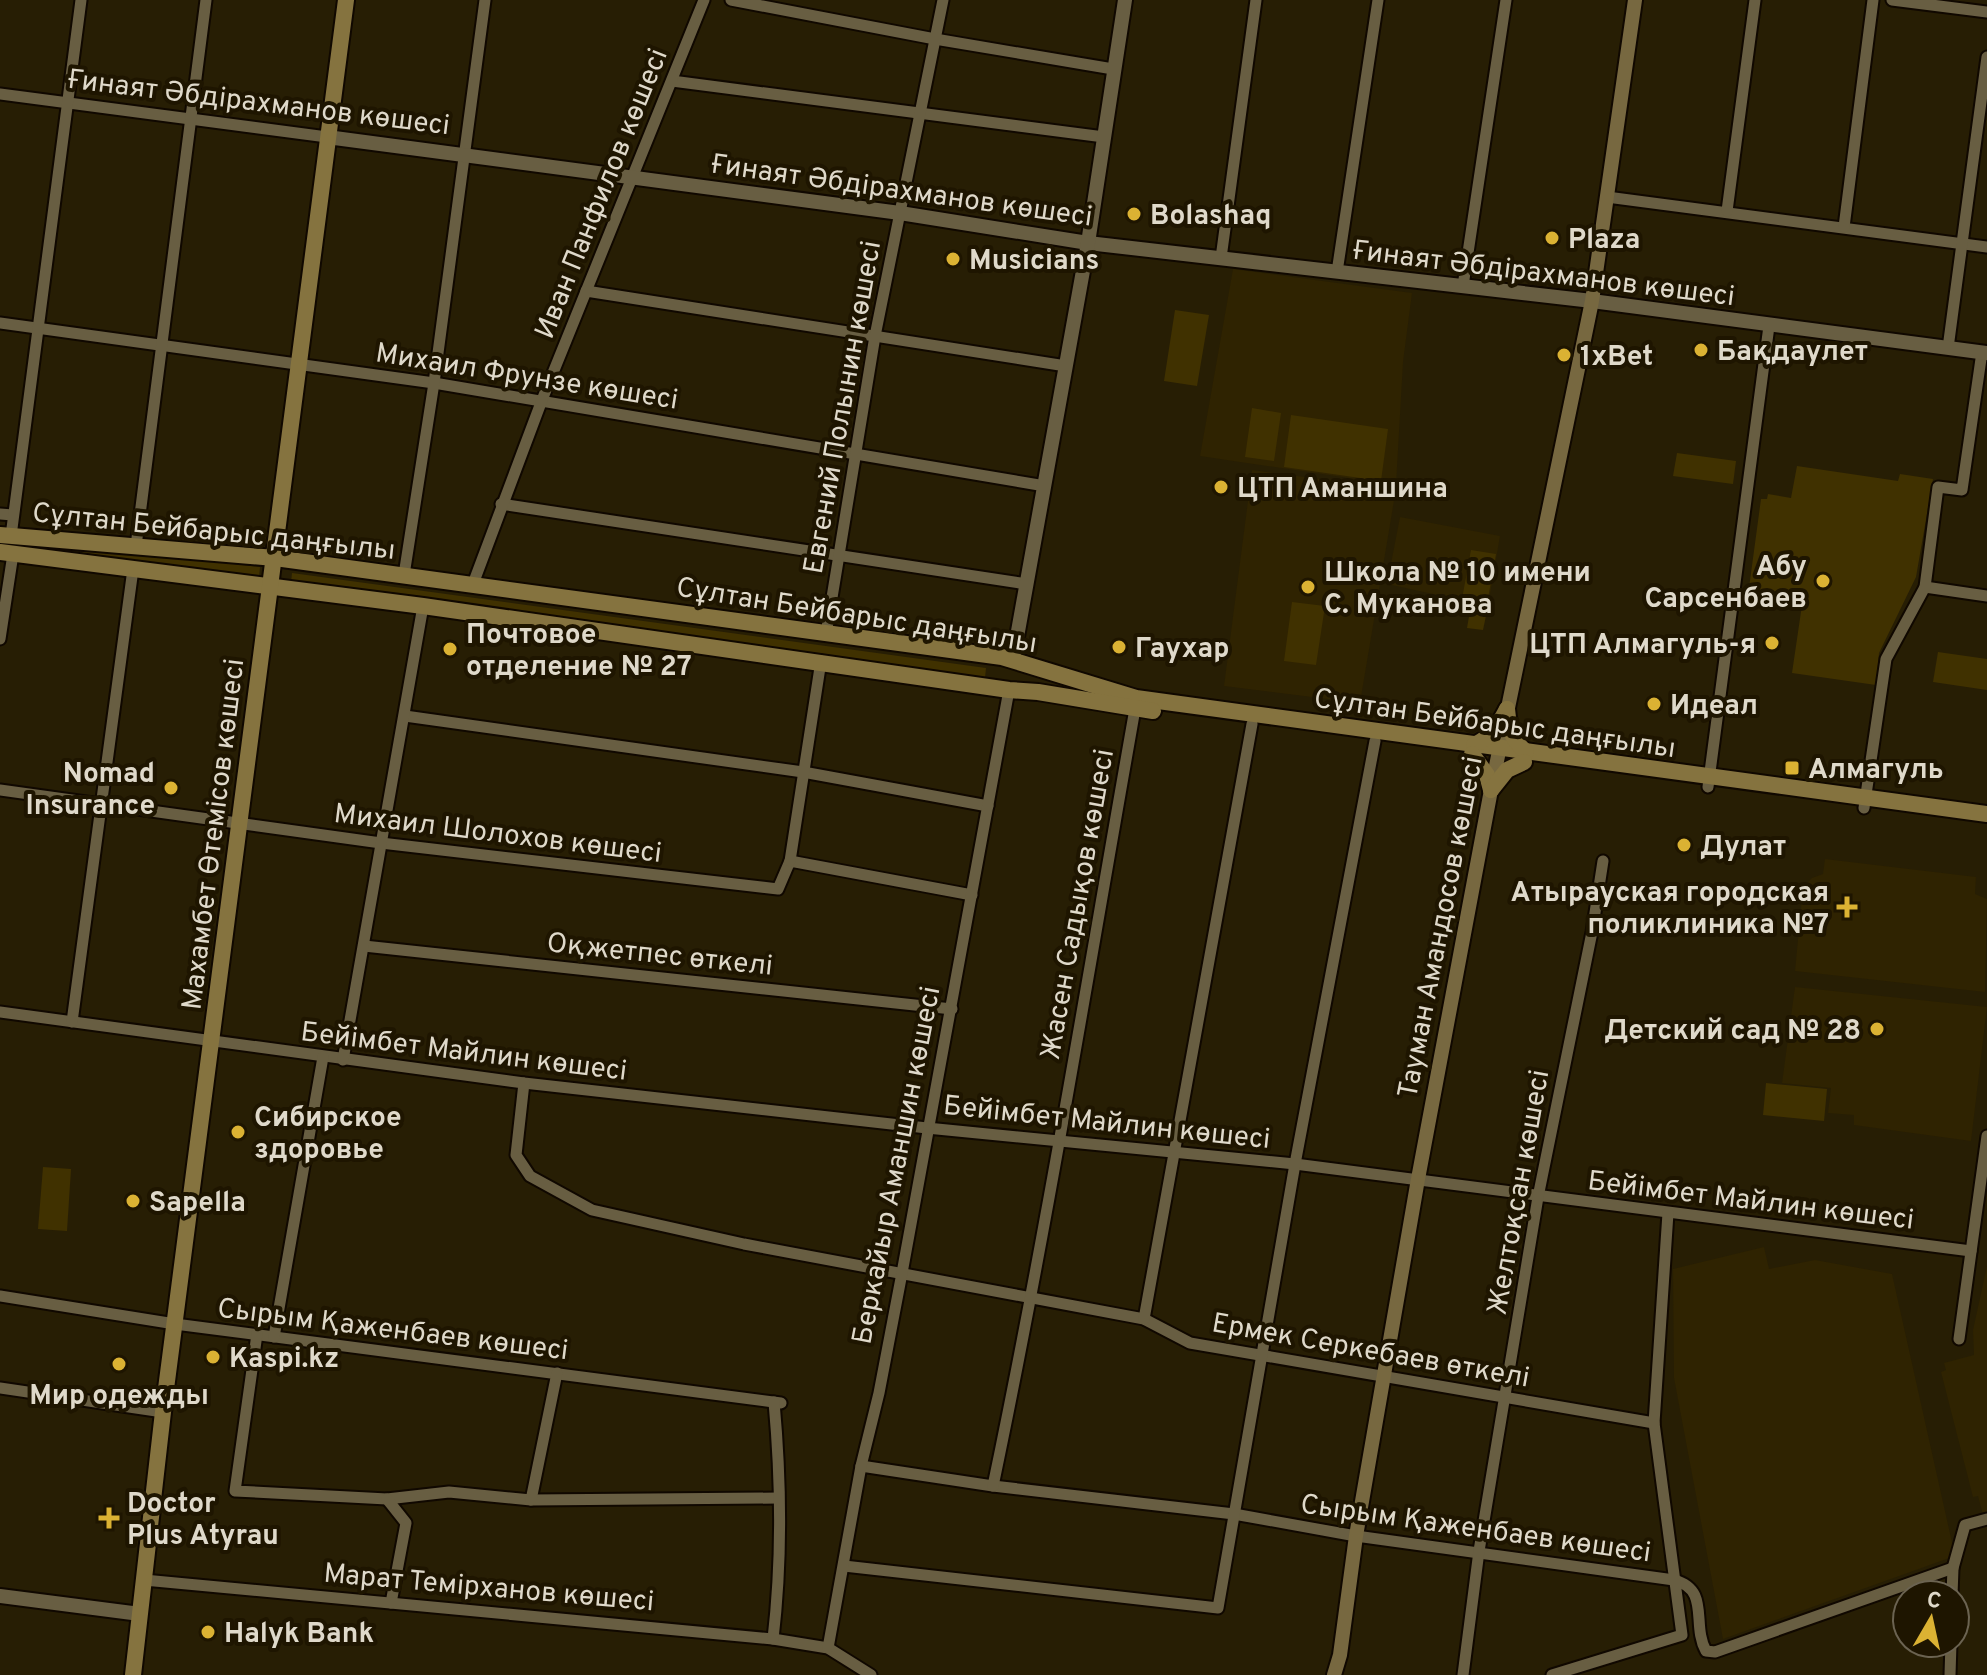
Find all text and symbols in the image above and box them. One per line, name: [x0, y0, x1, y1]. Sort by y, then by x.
street label: Иван Панфилов көшесі: [528, 44, 678, 345]
street label: Ғинаят Әбдірахманов көшесі: [66, 63, 452, 145]
street label: Ғинаят Әбдірахманов көшесі: [709, 147, 1094, 237]
place label: Bolashaq: [1150, 199, 1271, 235]
marker: Bolashaq: [1125, 205, 1143, 223]
place label: Plaza: [1568, 223, 1640, 259]
marker: Plaza: [1543, 229, 1561, 247]
street label: Ғинаят Әбдірахманов көшесі: [1351, 234, 1737, 316]
street label: Евгений Полынин көшесі: [797, 238, 891, 577]
place label: Musicians: [969, 244, 1099, 280]
marker: Musicians: [944, 250, 962, 268]
place label: Бақдаулет: [1717, 335, 1868, 371]
street label: Михаил Фрунзе көшесі: [373, 336, 680, 420]
place label: 1xBet: [1580, 340, 1653, 376]
marker: Бақдаулет: [1692, 341, 1710, 359]
marker: 1xBet: [1555, 346, 1573, 364]
place label: ЦТП Аманшина: [1237, 472, 1448, 508]
marker: ЦТП Аманшина: [1212, 478, 1230, 496]
street label: Сұлтан Бейбарыс даңғылы: [30, 496, 397, 570]
place label: Абу Сарсенбаев: [1644, 550, 1807, 618]
place label: Школа № 10 имени С. Муканова: [1324, 556, 1591, 624]
street label: Сұлтан Бейбарыс даңғылы: [674, 571, 1039, 663]
marker: Абу Сарсенбаев: [1814, 572, 1832, 590]
marker: Школа № 10 имени С. Муканова: [1299, 578, 1317, 596]
place label: Почтовое отделение № 27: [466, 618, 692, 686]
place label: ЦТП Алмагуль-я: [1529, 628, 1756, 664]
place label: Гаухар: [1135, 632, 1229, 668]
marker: ЦТП Алмагуль-я: [1763, 634, 1781, 652]
marker: Гаухар: [1110, 638, 1128, 656]
marker: Почтовое отделение № 27: [441, 640, 459, 658]
street label: Махамбет Өтемісов көшесі: [176, 657, 254, 1012]
street label: Сұлтан Бейбарыс даңғылы: [1311, 682, 1678, 768]
place label: Идеал: [1670, 689, 1758, 725]
marker: Идеал: [1645, 695, 1663, 713]
street label: Жасен Садықов көшесі: [1034, 746, 1124, 1063]
place label: Алмагуль: [1808, 753, 1944, 789]
street label: Тауман Амандосов көшесі: [1391, 754, 1493, 1102]
place label: Nomad Insurance: [26, 757, 155, 825]
marker: Алмагуль: [1783, 759, 1801, 777]
marker: Nomad Insurance: [162, 779, 180, 797]
street label: Михаил Шолохов көшесі: [332, 797, 663, 873]
place label: Дулат: [1700, 830, 1786, 866]
marker: Дулат: [1675, 836, 1693, 854]
place label: Атырауская городская поликлиника №7: [1511, 876, 1829, 944]
marker: Атырауская городская поликлиника №7: [1836, 896, 1858, 918]
street label: Оқжетпес өткелі: [545, 926, 774, 986]
street label: Беркайыр Аманшин көшесі: [846, 984, 950, 1348]
place label: Детский сад № 28: [1604, 1014, 1861, 1050]
street label: Бейімбет Майлин көшесі: [298, 1015, 629, 1091]
marker: Детский сад № 28: [1868, 1020, 1886, 1038]
street label: Желтоқсан көшесі: [1481, 1067, 1559, 1318]
street label: Бейімбет Майлин көшесі: [941, 1089, 1272, 1159]
place label: Сибирское здоровье: [254, 1101, 402, 1169]
marker: Сибирское здоровье: [229, 1123, 247, 1141]
street label: Бейімбет Майлин көшесі: [1585, 1164, 1916, 1240]
place label: Sapella: [149, 1186, 246, 1222]
marker: Sapella: [124, 1192, 142, 1210]
street label: Сырым Қаженбаев көшесі: [215, 1292, 570, 1370]
street label: Ермек Серкебаев өткелі: [1209, 1306, 1532, 1398]
place label: Kaspi.kz: [229, 1342, 339, 1378]
marker: Kaspi.kz: [204, 1348, 222, 1366]
marker: Мир одежды: [110, 1355, 128, 1373]
place label: Мир одежды: [29, 1379, 209, 1415]
place label: Doctor Plus Atyrau: [127, 1487, 279, 1555]
street label: Сырым Қаженбаев көшесі: [1298, 1488, 1653, 1572]
marker: Doctor Plus Atyrau: [98, 1507, 120, 1529]
street label: Марат Темірханов көшесі: [322, 1557, 655, 1621]
north arrow: [1891, 1579, 1971, 1659]
text: С: [1925, 1587, 1943, 1616]
place label: Halyk Bank: [224, 1617, 374, 1653]
marker: Halyk Bank: [199, 1623, 217, 1641]

